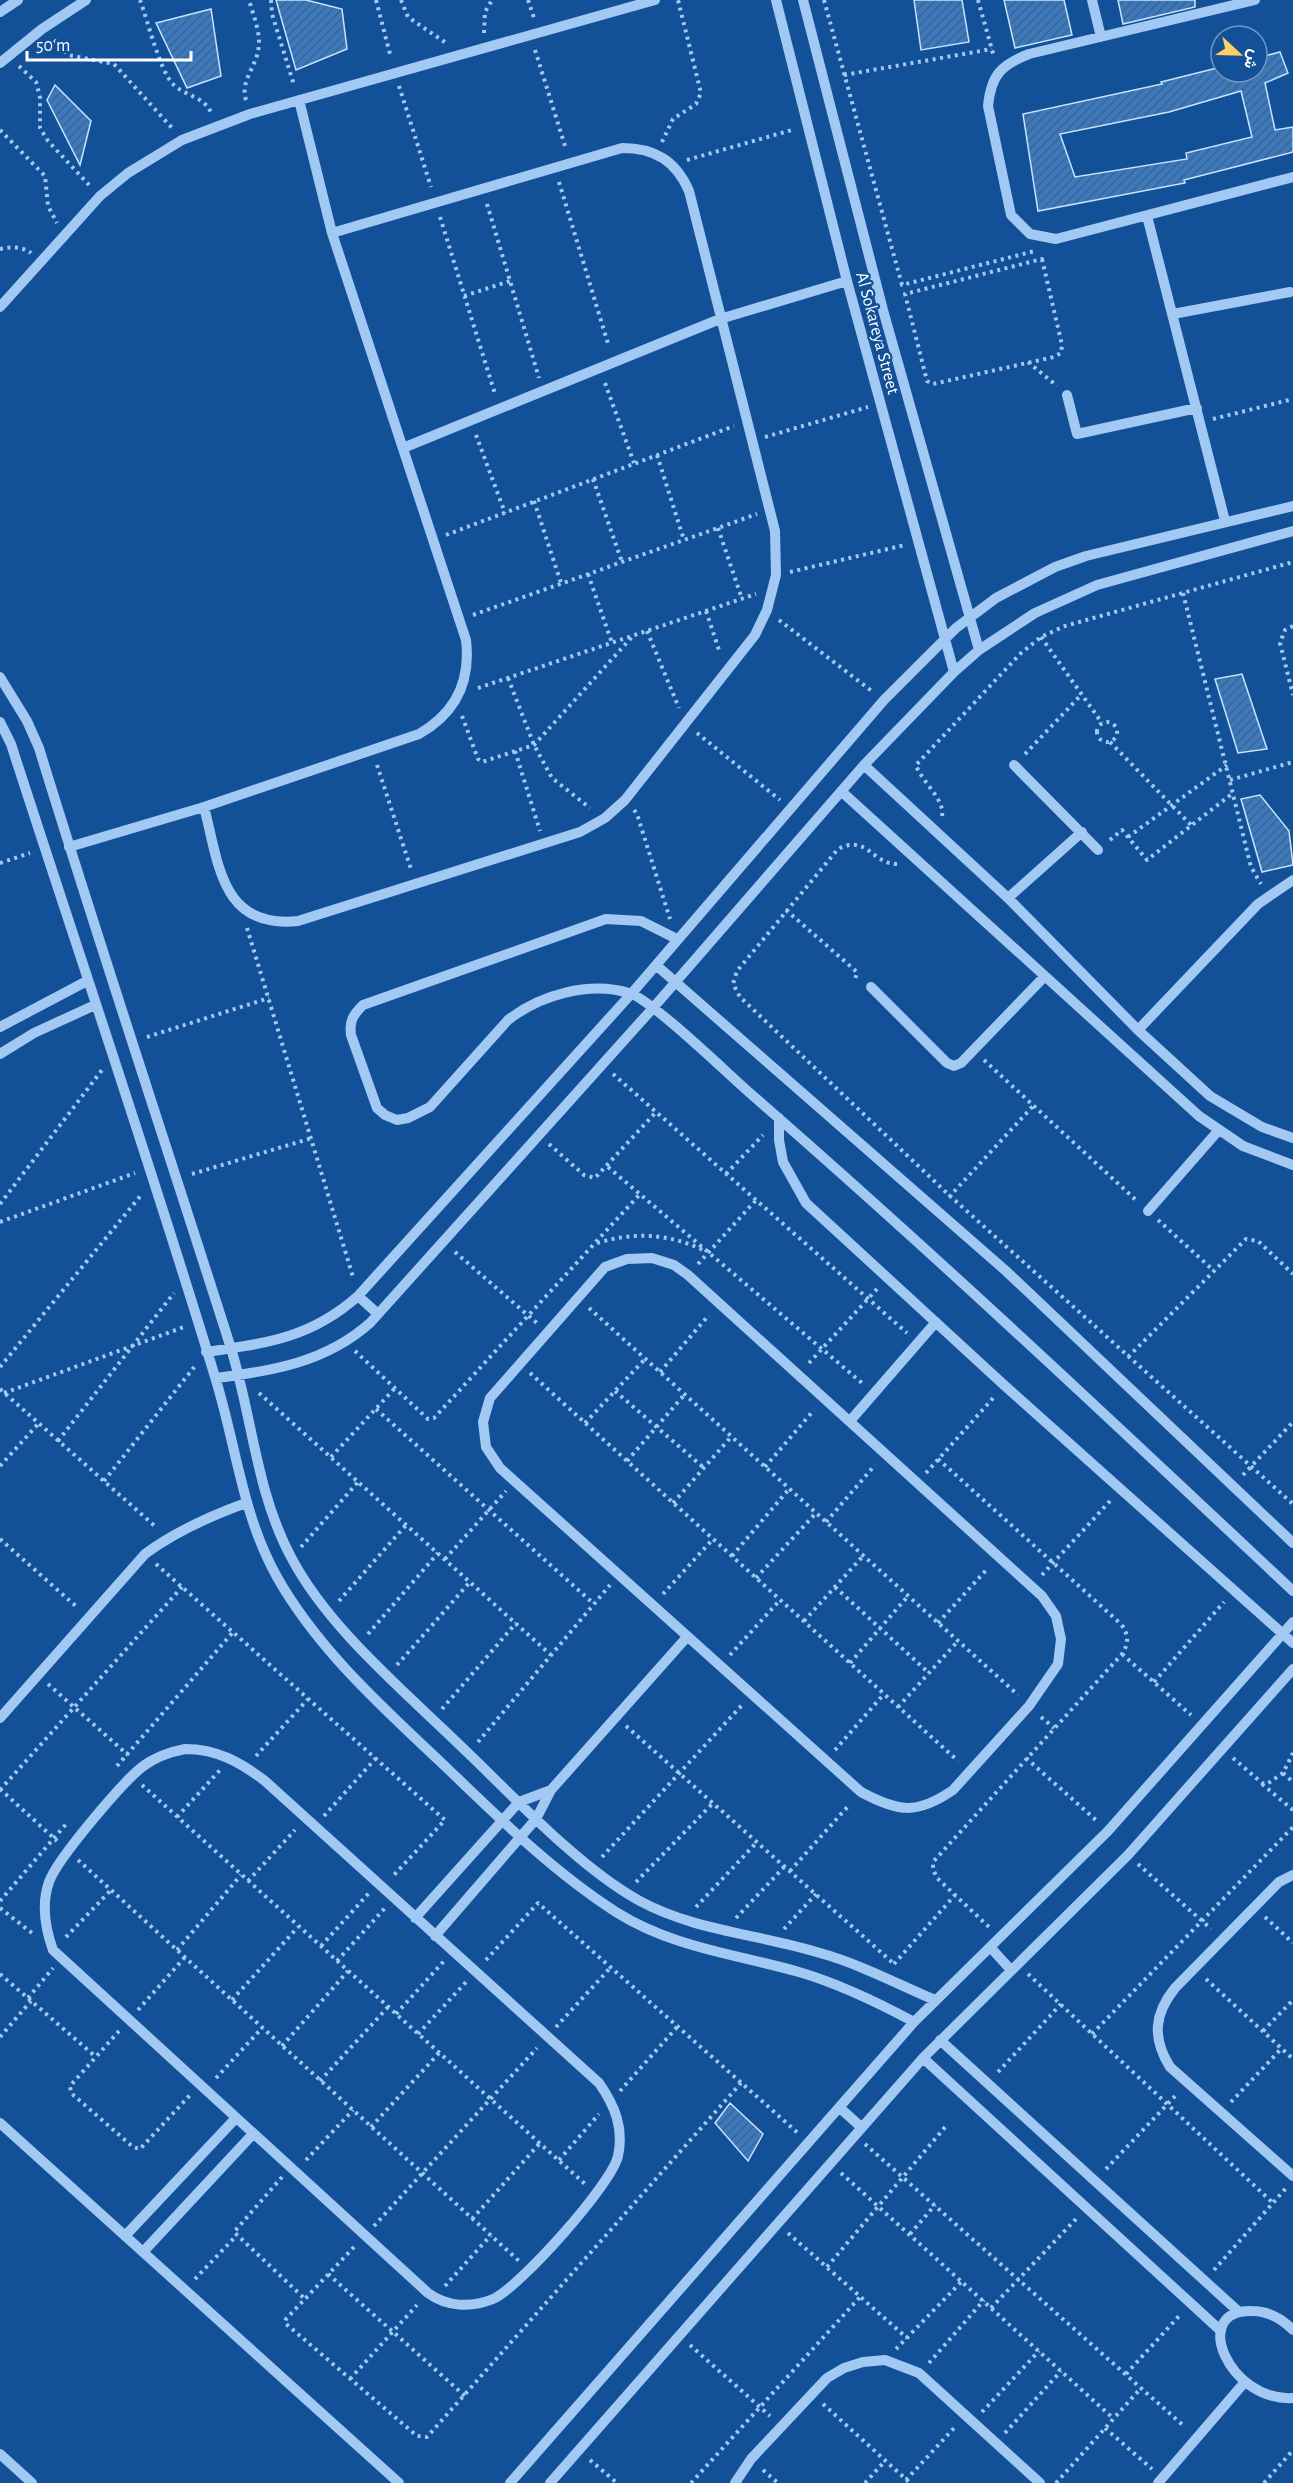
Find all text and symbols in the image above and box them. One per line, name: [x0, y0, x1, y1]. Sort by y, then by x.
scale bar: [27, 24, 190, 62]
north arrow: [1209, 24, 1269, 84]
text: 50 m: [36, 37, 70, 55]
text: ش: [1240, 47, 1263, 71]
street label: Al Sokareya Street: [852, 270, 902, 397]

